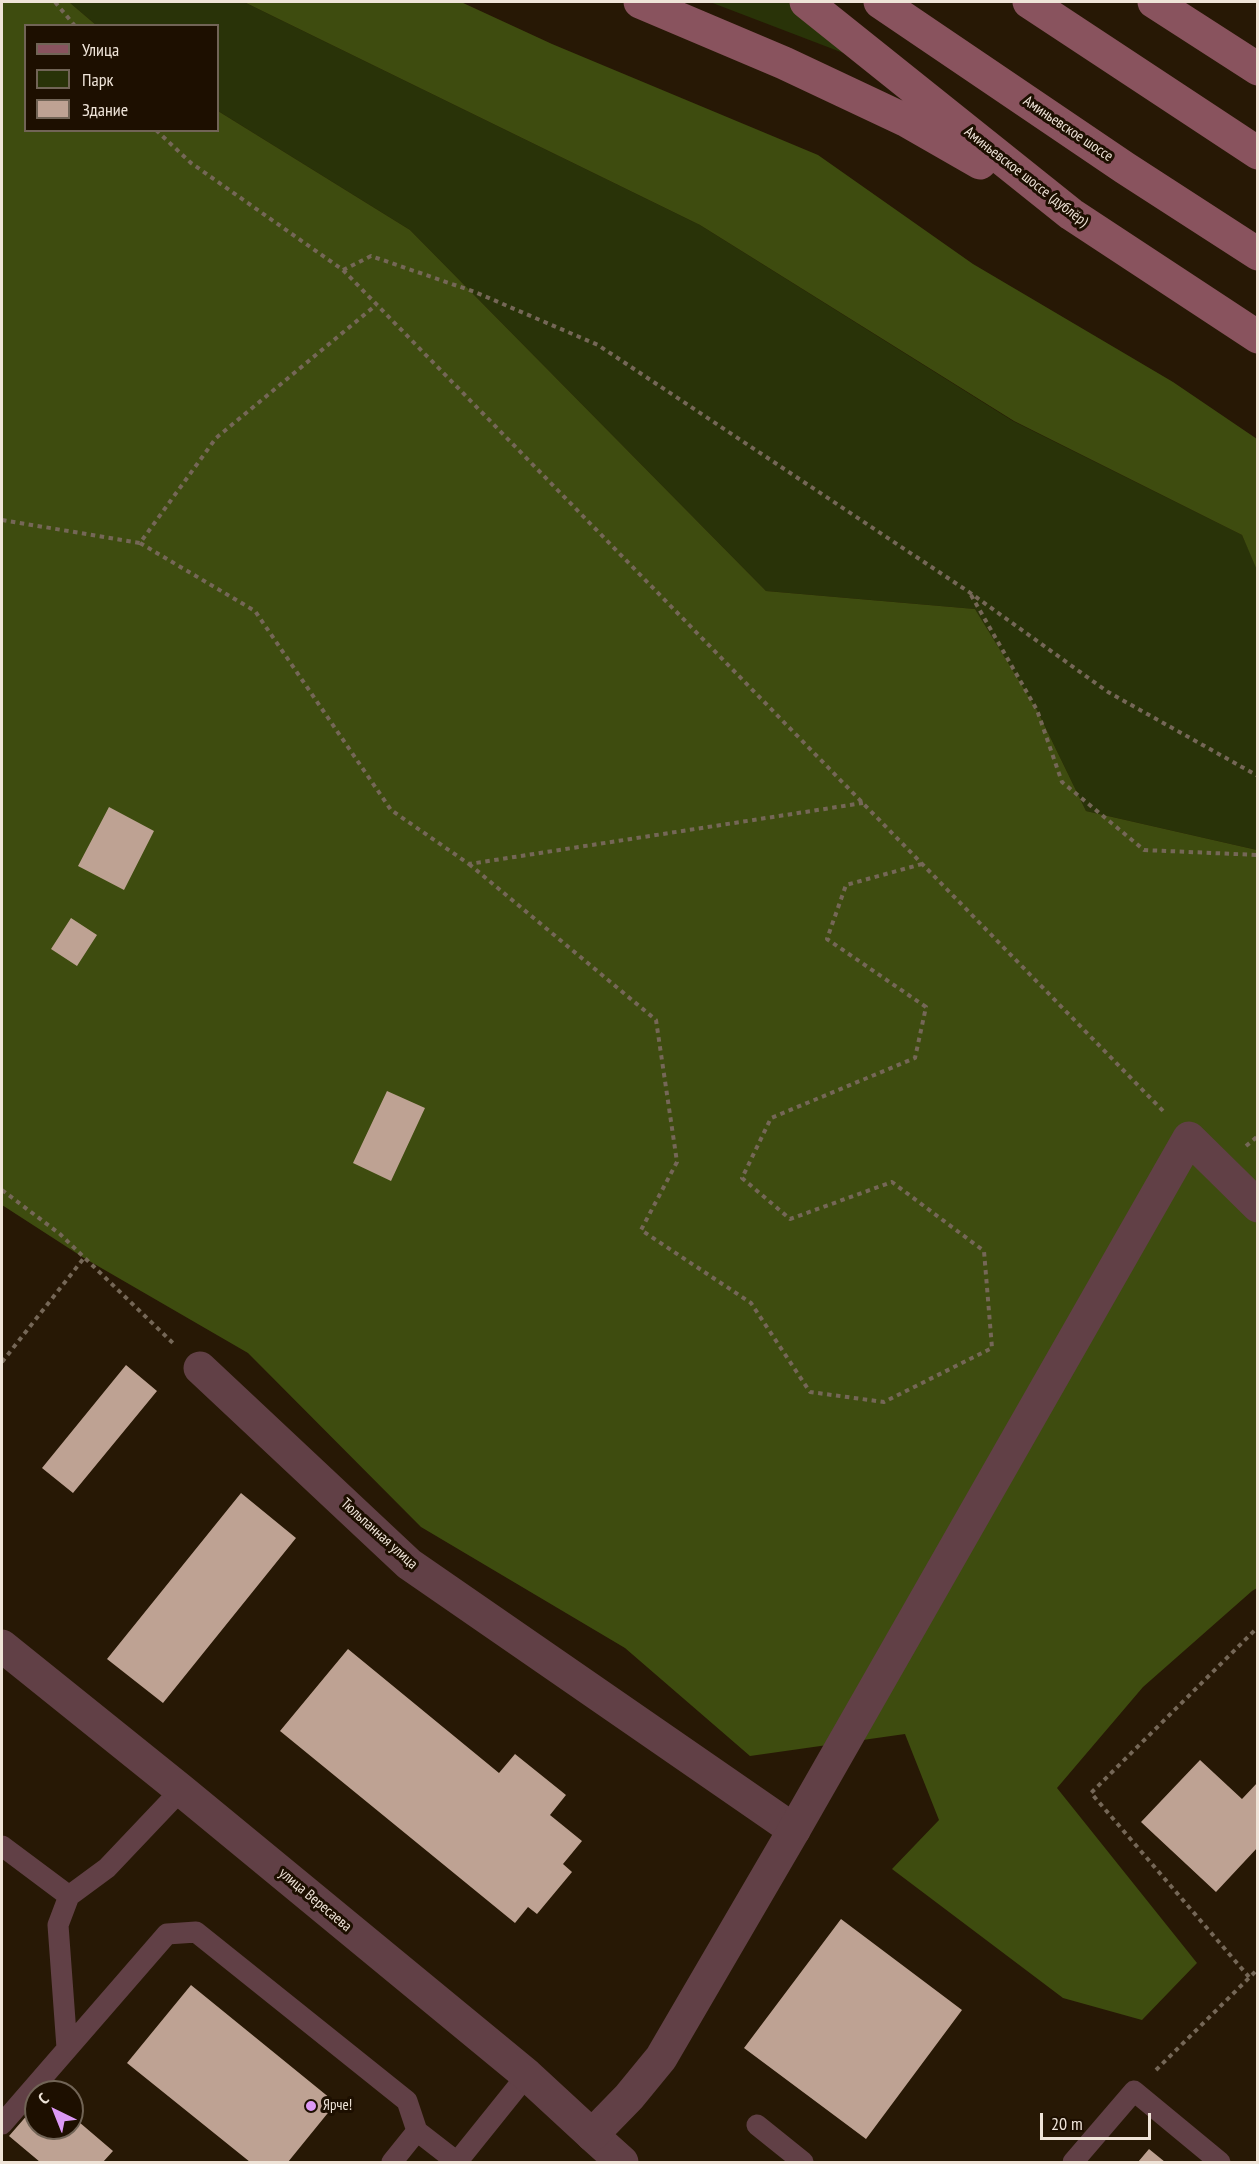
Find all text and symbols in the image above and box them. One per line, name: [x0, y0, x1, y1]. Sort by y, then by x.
legend: [24, 24, 219, 132]
text: Улица: [82, 38, 119, 61]
text: Парк: [82, 68, 113, 91]
street label: Аминьевское шоссе: [1020, 92, 1116, 166]
text: Здание: [82, 98, 128, 121]
street label: Аминьевское шоссе (дублёр): [961, 123, 1091, 231]
street label: Тюльпанная улица: [337, 1495, 421, 1573]
street label: улица Вересаева: [275, 1864, 355, 1936]
north arrow: [24, 2080, 84, 2140]
text: С: [34, 2088, 53, 2108]
place label: Ярче!: [323, 2097, 352, 2115]
marker: Ярче!: [304, 2099, 318, 2113]
scale bar: [1043, 2101, 1154, 2139]
text: 20 m: [1051, 2112, 1083, 2135]

